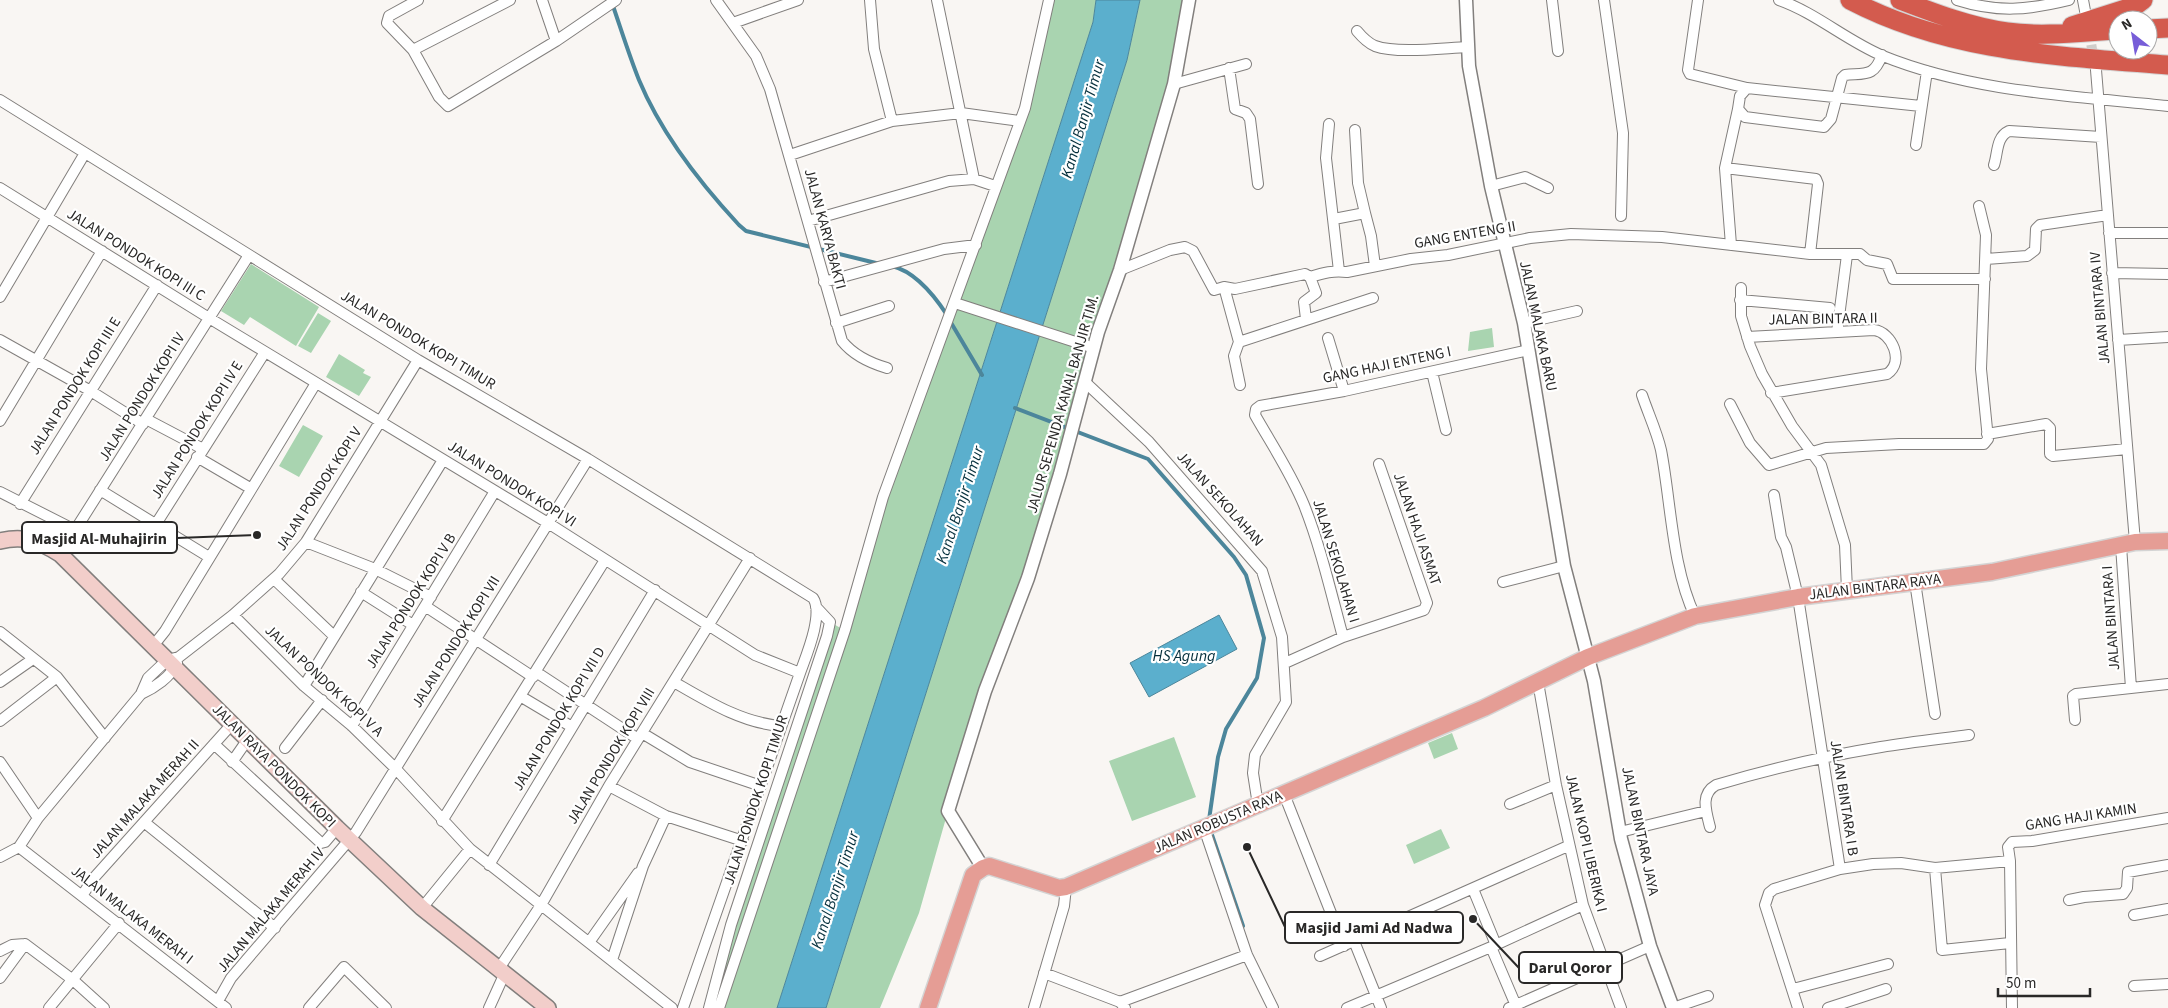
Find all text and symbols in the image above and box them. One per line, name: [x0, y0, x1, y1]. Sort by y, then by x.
north arrow: [2108, 10, 2158, 60]
text: N: [2118, 14, 2136, 36]
water label: Kanal Banjir Timur: [1056, 56, 1111, 181]
street label: JALAN KARYA BAKTI: [799, 166, 851, 292]
street label: JALAN PONDOK KOPI III C: [63, 204, 210, 306]
street label: GANG ENTENG II: [1413, 216, 1517, 254]
street label: JALAN BINTARA IV: [2085, 251, 2115, 365]
street label: JALAN MALAKA BARU: [1514, 259, 1562, 393]
street label: JALAN PONDOK KOPI TIMUR: [337, 285, 500, 395]
street label: JALUR SEPENDA KANAL BANJIR TIM.: [1022, 292, 1104, 516]
street label: JALAN BINTARA II: [1768, 308, 1878, 330]
street label: JALAN PONDOK KOPI III E: [24, 313, 126, 459]
street label: JALAN PONDOK KOPI IV: [94, 328, 190, 465]
street label: GANG HAJI ENTENG I: [1321, 341, 1453, 389]
street label: JALAN PONDOK KOPI IV E: [146, 357, 248, 503]
street label: JALAN PONDOK KOPI V: [271, 423, 367, 555]
street label: JALAN PONDOK KOPI VI: [444, 436, 580, 532]
water label: Kanal Banjir Timur: [931, 442, 990, 567]
street label: JALAN SEKOLAHAN: [1172, 447, 1268, 551]
street label: JALAN HAJI ASMAT: [1388, 470, 1446, 588]
street label: JALAN SEKOLAHAN I: [1307, 497, 1365, 625]
callout: Masjid Al-Muhajirin: [22, 522, 177, 553]
text: Masjid Al-Muhajirin: [31, 528, 167, 550]
street label: JALAN PONDOK KOPI V B: [361, 529, 461, 673]
street label: JALAN BINTARA I: [2097, 565, 2125, 671]
street label: JALAN BINTARA RAYA: [1808, 568, 1943, 606]
street label: JALAN PONDOK KOPI VII: [407, 572, 505, 712]
street label: JALAN PONDOK KOPI V A: [260, 620, 389, 742]
street label: JALAN PONDOK KOPI VII D: [508, 643, 610, 795]
water label: HS Agung: [1152, 645, 1216, 667]
street label: JALAN PONDOK KOPI VIII: [562, 684, 660, 828]
street label: JALAN RAYA PONDOK KOPI: [207, 699, 341, 833]
street label: JALAN PONDOK KOPI TIMUR: [719, 712, 794, 888]
street label: JALAN MALAKA MERAH II: [86, 735, 204, 863]
street label: JALAN BINTARA I B: [1824, 739, 1864, 858]
street label: JALAN BINTARA JAYA: [1616, 765, 1664, 898]
street label: JALAN KOPI LIBERIKA I: [1560, 772, 1612, 914]
street label: JALAN ROBUSTA RAYA: [1150, 785, 1286, 859]
street label: GANG HAJI KAMIN: [2024, 798, 2138, 836]
water label: Kanal Banjir Timur: [806, 827, 865, 952]
street label: JALAN MALAKA MERAH IV: [212, 843, 330, 977]
street label: JALAN MALAKA MERAH I: [66, 861, 198, 969]
callout: Masjid Jami Ad Nadwa: [1285, 912, 1463, 943]
text: Masjid Jami Ad Nadwa: [1295, 917, 1453, 939]
callout: Darul Qoror: [1519, 952, 1622, 983]
text: Darul Qoror: [1528, 957, 1612, 979]
scale bar: [1998, 966, 2090, 998]
text: 50 m: [2006, 973, 2036, 994]

